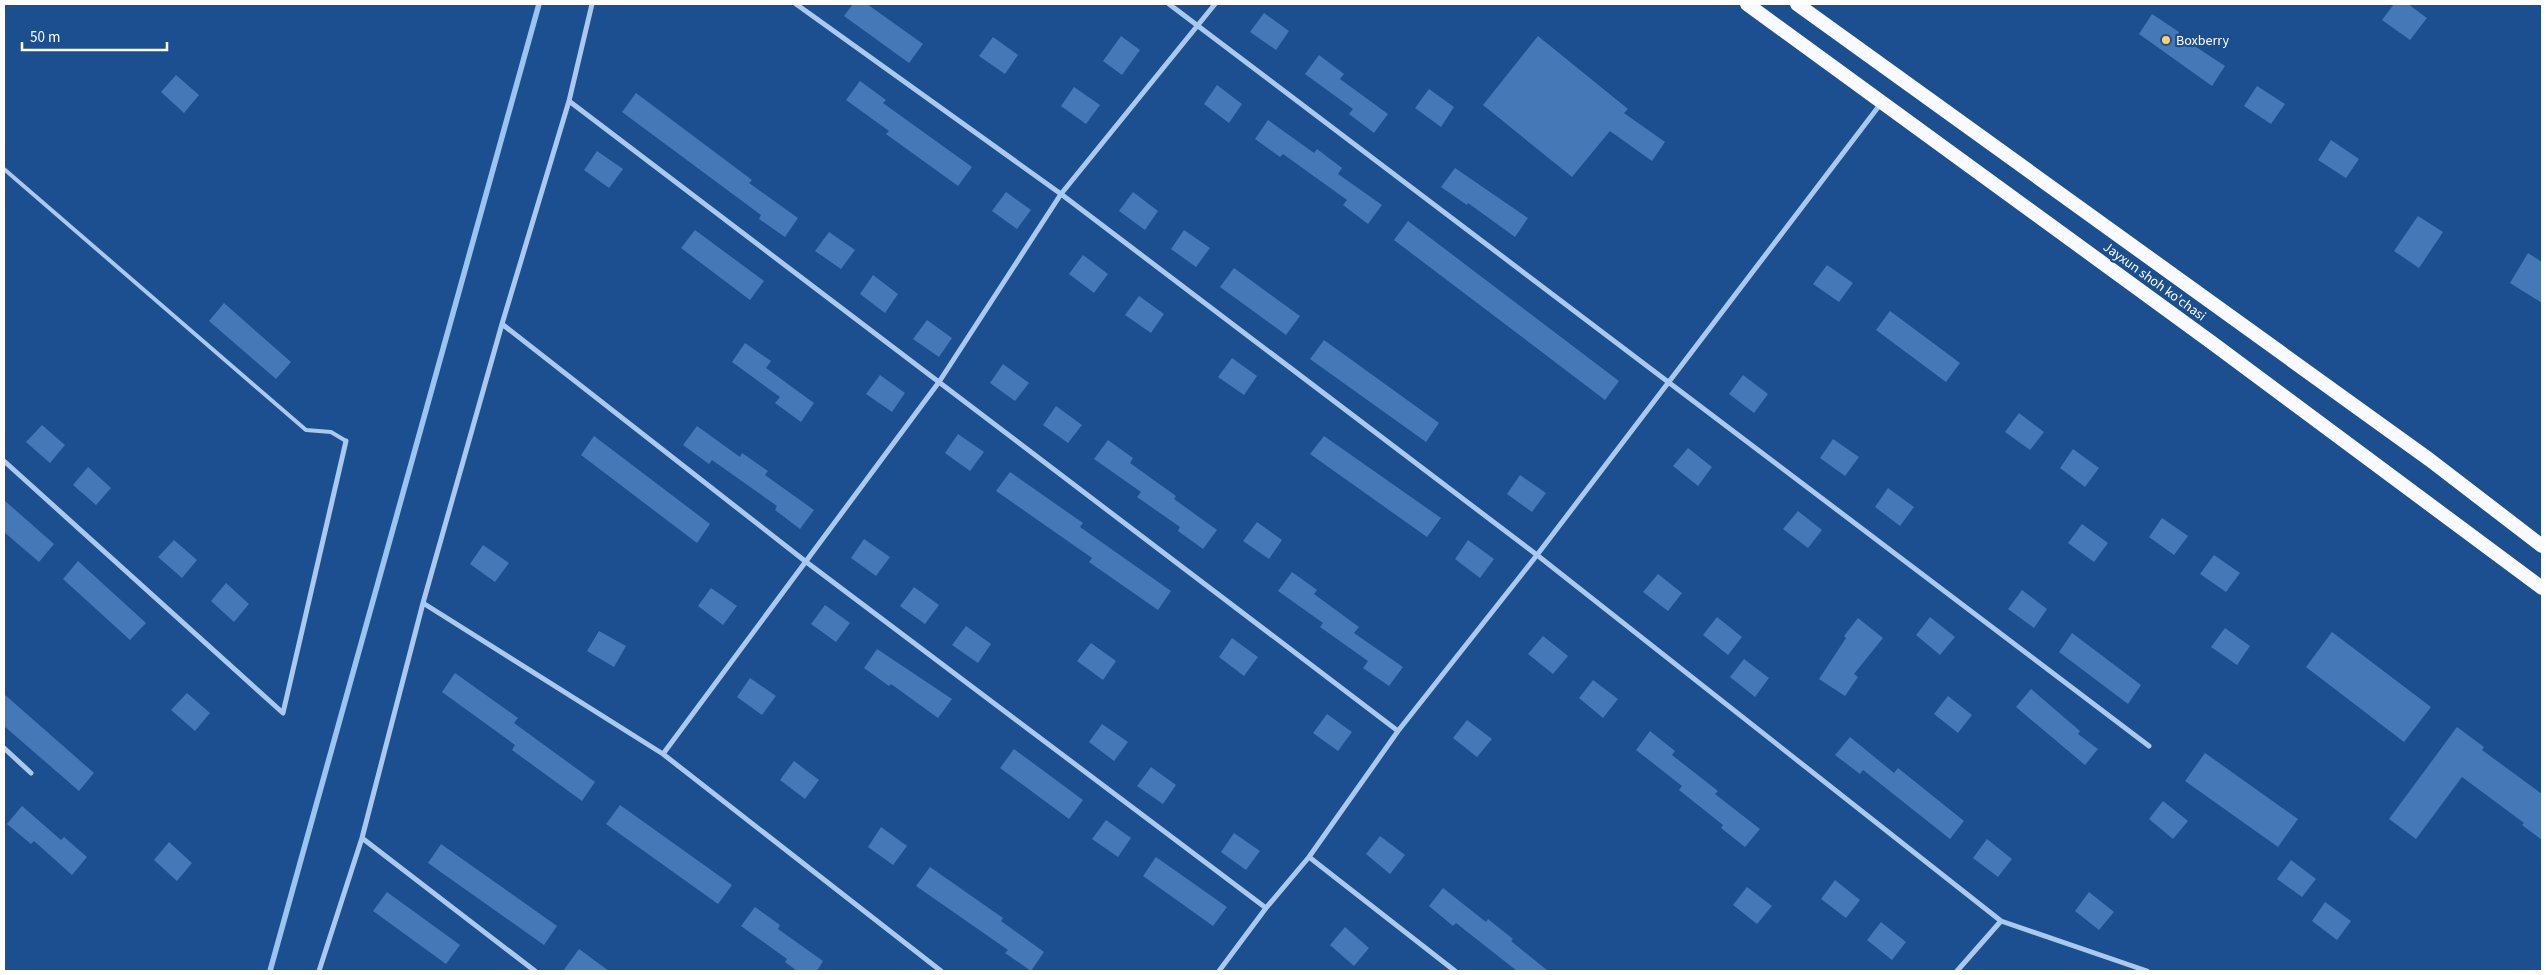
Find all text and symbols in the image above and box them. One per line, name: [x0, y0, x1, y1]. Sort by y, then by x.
scale bar: [22, 20, 168, 52]
text: 50 m: [30, 27, 60, 48]
place label: Boxberry: [2176, 31, 2230, 51]
marker: Boxberry: [2160, 34, 2172, 46]
street label: Jayxun shoh ko'chasi: [2099, 238, 2210, 326]

